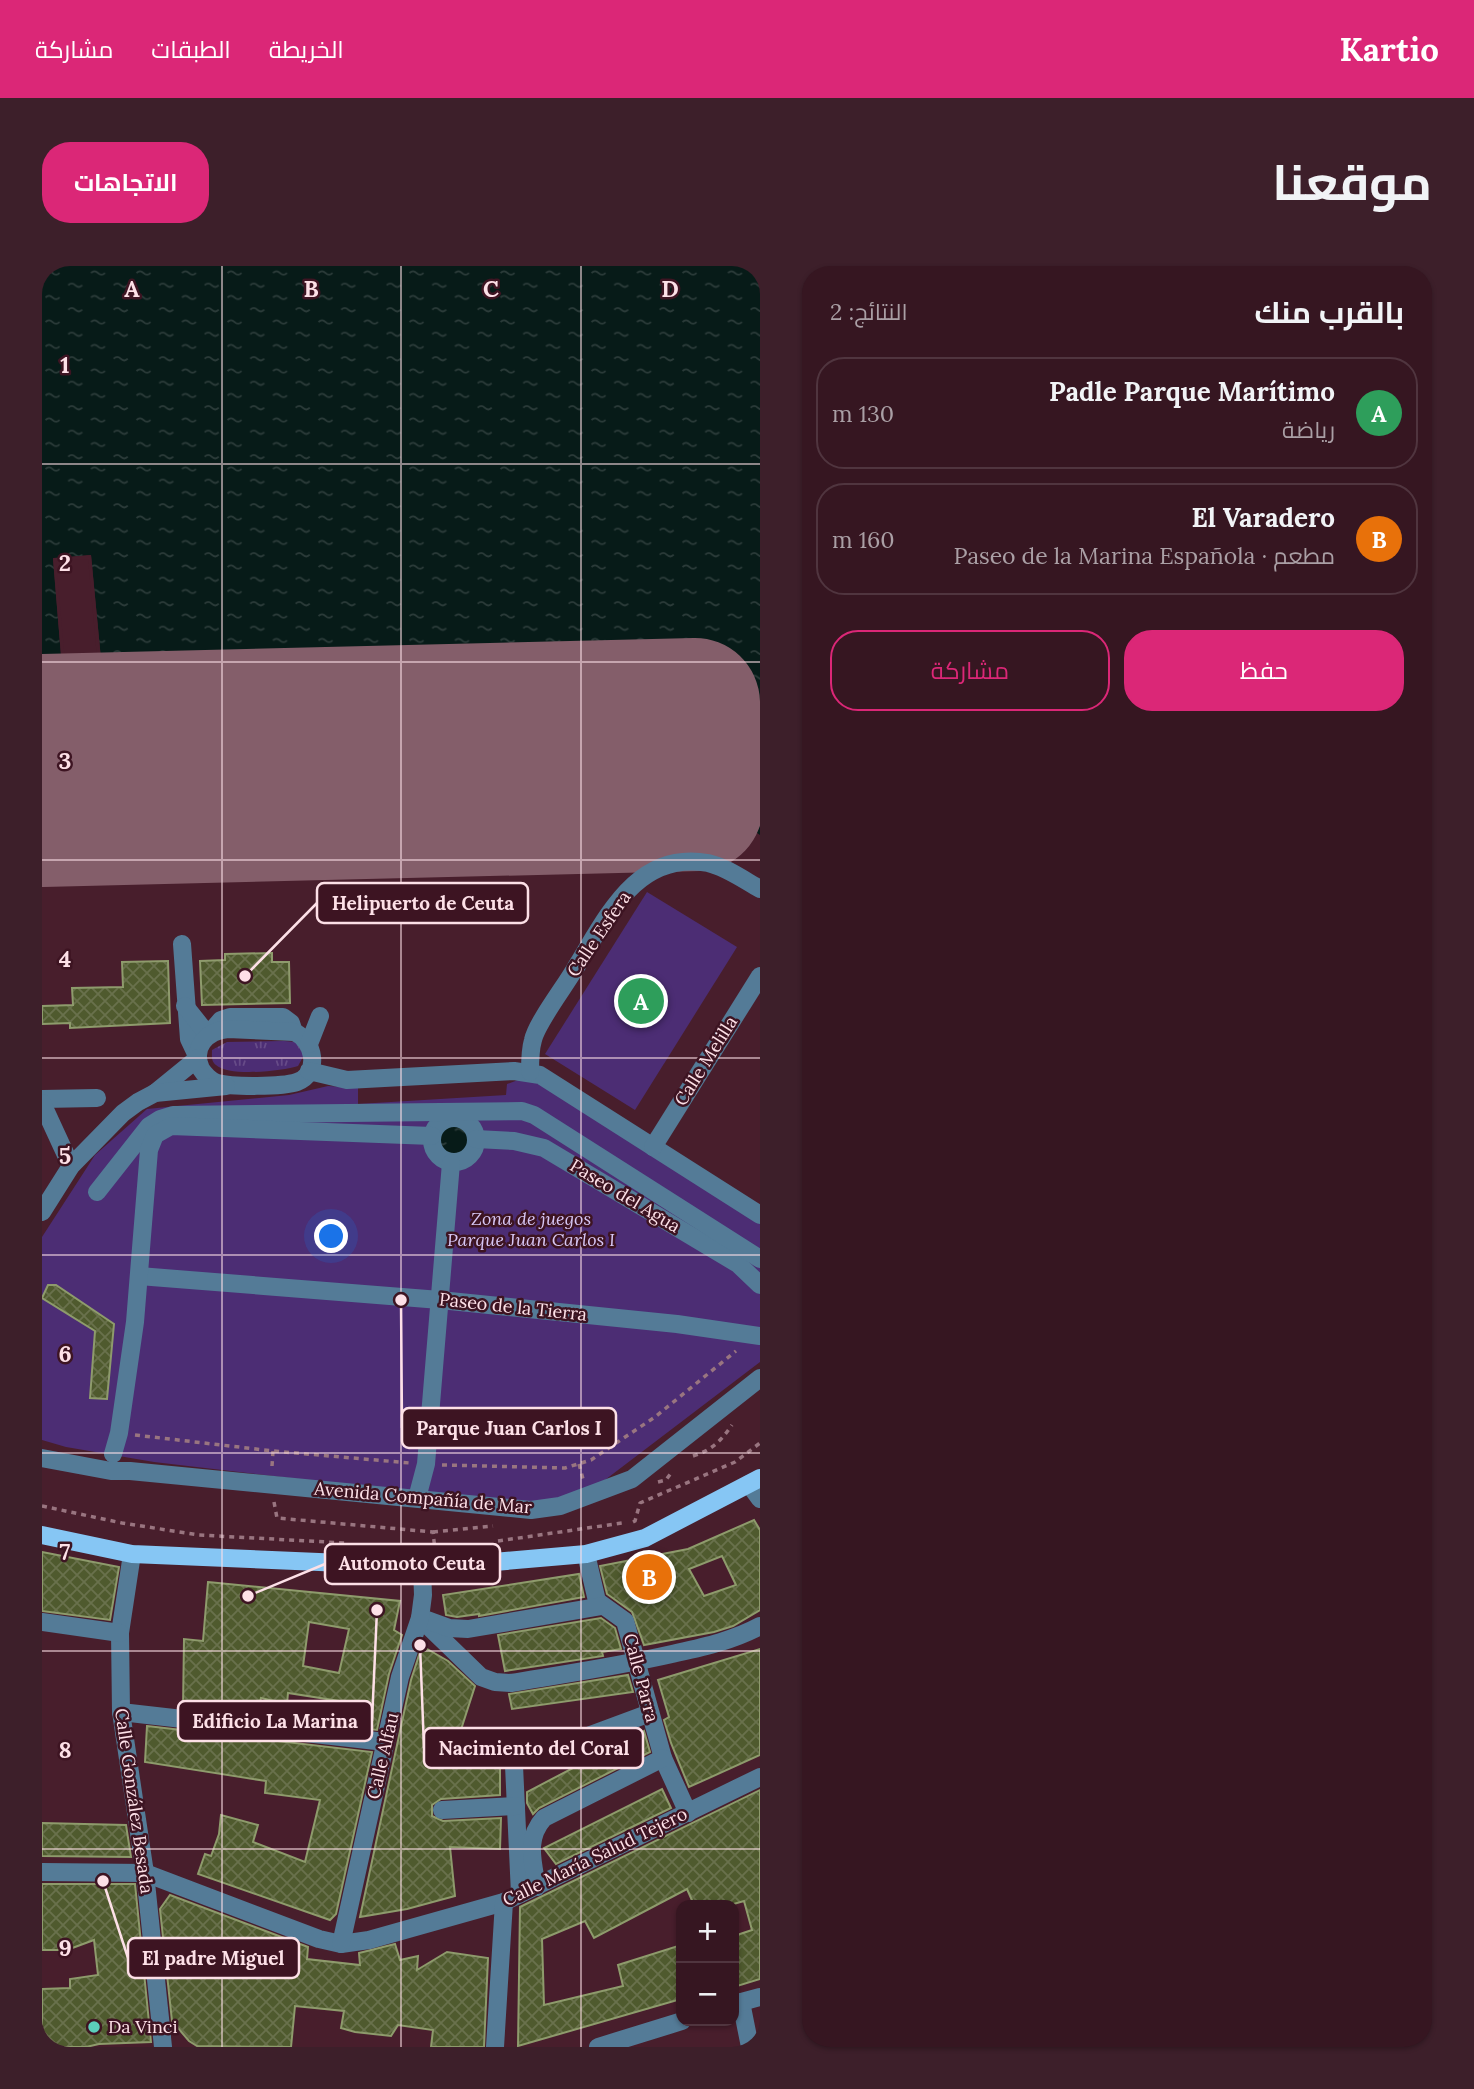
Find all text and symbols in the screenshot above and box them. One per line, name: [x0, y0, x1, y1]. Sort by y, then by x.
text: Kartio: [1339, 28, 1439, 70]
text: مشاركة: [35, 34, 113, 65]
text: الطبقات: [151, 34, 231, 65]
text: الخريطة: [269, 34, 344, 65]
button: الاتجاهات: [42, 142, 209, 223]
text: موقعنا: [1272, 151, 1432, 213]
text: A: [124, 274, 140, 303]
text: B: [303, 274, 319, 303]
text: C: [483, 274, 499, 303]
text: D: [661, 274, 679, 303]
text: بالقرب منك: [1255, 293, 1404, 331]
text: النتائج: 2: [830, 297, 908, 326]
text: 1: [60, 350, 70, 379]
text: Padle Parque Marítimo: [1049, 375, 1335, 408]
text: 130 m: [832, 399, 894, 428]
text: A: [1371, 399, 1387, 428]
text: رياضة: [1282, 415, 1335, 444]
text: El Varadero: [1191, 501, 1335, 534]
text: 160 m: [832, 525, 895, 554]
text: B: [1371, 525, 1387, 554]
text: مطعم · Paseo de la Marina Española: [953, 541, 1335, 570]
text: 2: [59, 548, 71, 577]
button: مشاركة: [830, 630, 1110, 711]
button: حفظ: [1124, 630, 1404, 711]
text: 3: [59, 746, 71, 775]
callout: Helipuerto de Ceuta: [317, 883, 528, 923]
street label: Calle Esfera: [562, 887, 636, 981]
text: Helipuerto de Ceuta: [332, 891, 514, 915]
text: 4: [59, 944, 71, 973]
pin: A: [618, 975, 664, 1027]
street label: Calle Melilla: [669, 1012, 742, 1110]
text: 5: [59, 1141, 71, 1170]
street label: Paseo del Agua: [566, 1154, 685, 1238]
park label: Zona de juegos Parque Juan Carlos I: [447, 1207, 615, 1251]
your location: [314, 1219, 348, 1253]
street label: Paseo de la Tierra: [438, 1287, 588, 1326]
text: 6: [58, 1339, 72, 1368]
callout: Parque Juan Carlos I: [402, 1408, 616, 1448]
text: Parque Juan Carlos I: [416, 1416, 602, 1440]
street label: Avenida Compañía de Mar: [312, 1476, 533, 1518]
text: 7: [60, 1537, 71, 1566]
callout: Automoto Ceuta: [325, 1544, 500, 1584]
text: Automoto Ceuta: [338, 1551, 486, 1575]
pin: B: [626, 1551, 672, 1603]
street label: Calle Parra: [619, 1631, 664, 1725]
callout: Edificio La Marina: [178, 1701, 372, 1741]
street label: Calle González Besada: [110, 1707, 159, 1895]
text: Edificio La Marina: [192, 1709, 358, 1733]
street label: Calle Alfau: [361, 1710, 404, 1802]
callout: Nacimiento del Coral: [424, 1728, 643, 1768]
text: 8: [58, 1735, 72, 1764]
text: Nacimiento del Coral: [439, 1736, 630, 1760]
street label: Calle María Salud Tejero: [499, 1802, 691, 1911]
map controls: [676, 1900, 739, 2026]
button: +: [676, 1900, 739, 1963]
text: 9: [58, 1933, 72, 1962]
callout: El padre Miguel: [128, 1938, 299, 1978]
text: El padre Miguel: [142, 1946, 284, 1970]
button: −: [676, 1963, 739, 2026]
place label: Da Vinci: [108, 2015, 177, 2038]
marker: Da Vinci: [86, 2019, 102, 2035]

